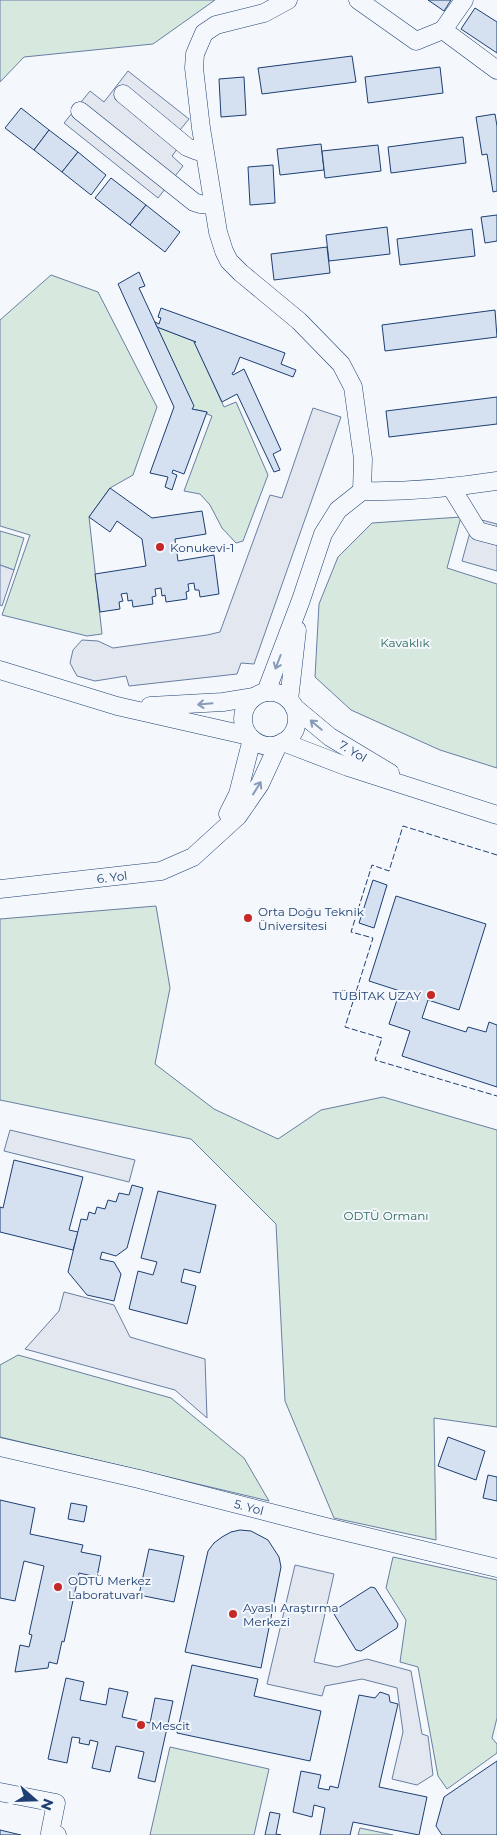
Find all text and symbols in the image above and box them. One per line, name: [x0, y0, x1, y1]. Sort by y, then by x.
place label: Konukevi-1: [170, 540, 234, 555]
marker: Konukevi-1: [154, 541, 166, 553]
park label: Kavaklık: [380, 635, 431, 650]
one-way arrow: [272, 654, 282, 669]
one-way arrow: [198, 699, 214, 708]
one-way arrow: [310, 720, 323, 731]
street label: 7. Yol: [336, 737, 370, 765]
one-way arrow: [251, 781, 262, 795]
street label: 6. Yol: [96, 868, 128, 886]
place label: Orta Doğu Teknik Üniversitesi: [258, 904, 365, 933]
marker: Orta Doğu Teknik Üniversitesi: [242, 912, 254, 924]
place label: TÜBİTAK UZAY: [332, 988, 421, 1003]
marker: TÜBİTAK UZAY: [425, 989, 437, 1001]
park label: ODTÜ Ormanı: [343, 1208, 429, 1223]
street label: 5. Yol: [233, 1496, 265, 1518]
place label: ODTÜ Merkez Laboratuvarı: [68, 1573, 151, 1602]
marker: ODTÜ Merkez Laboratuvarı: [52, 1581, 64, 1593]
place label: Ayaslı Araştırma Merkezi: [243, 1600, 339, 1629]
marker: Ayaslı Araştırma Merkezi: [227, 1608, 239, 1620]
place label: Mescit: [151, 1718, 190, 1733]
marker: Mescit: [135, 1719, 147, 1731]
north arrow: [10, 1775, 60, 1825]
text: N: [37, 1796, 58, 1813]

